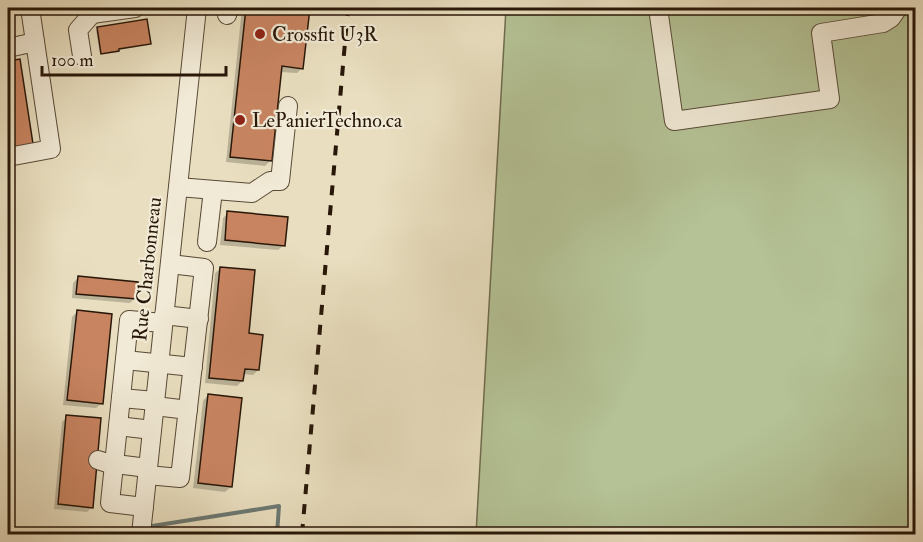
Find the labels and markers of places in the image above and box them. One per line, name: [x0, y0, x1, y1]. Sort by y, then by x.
place label: Crossfit U3R: [272, 22, 378, 47]
marker: Crossfit U3R: [253, 27, 267, 41]
place label: LePanierTechno.ca: [252, 108, 403, 133]
marker: LePanierTechno.ca: [233, 113, 247, 127]

